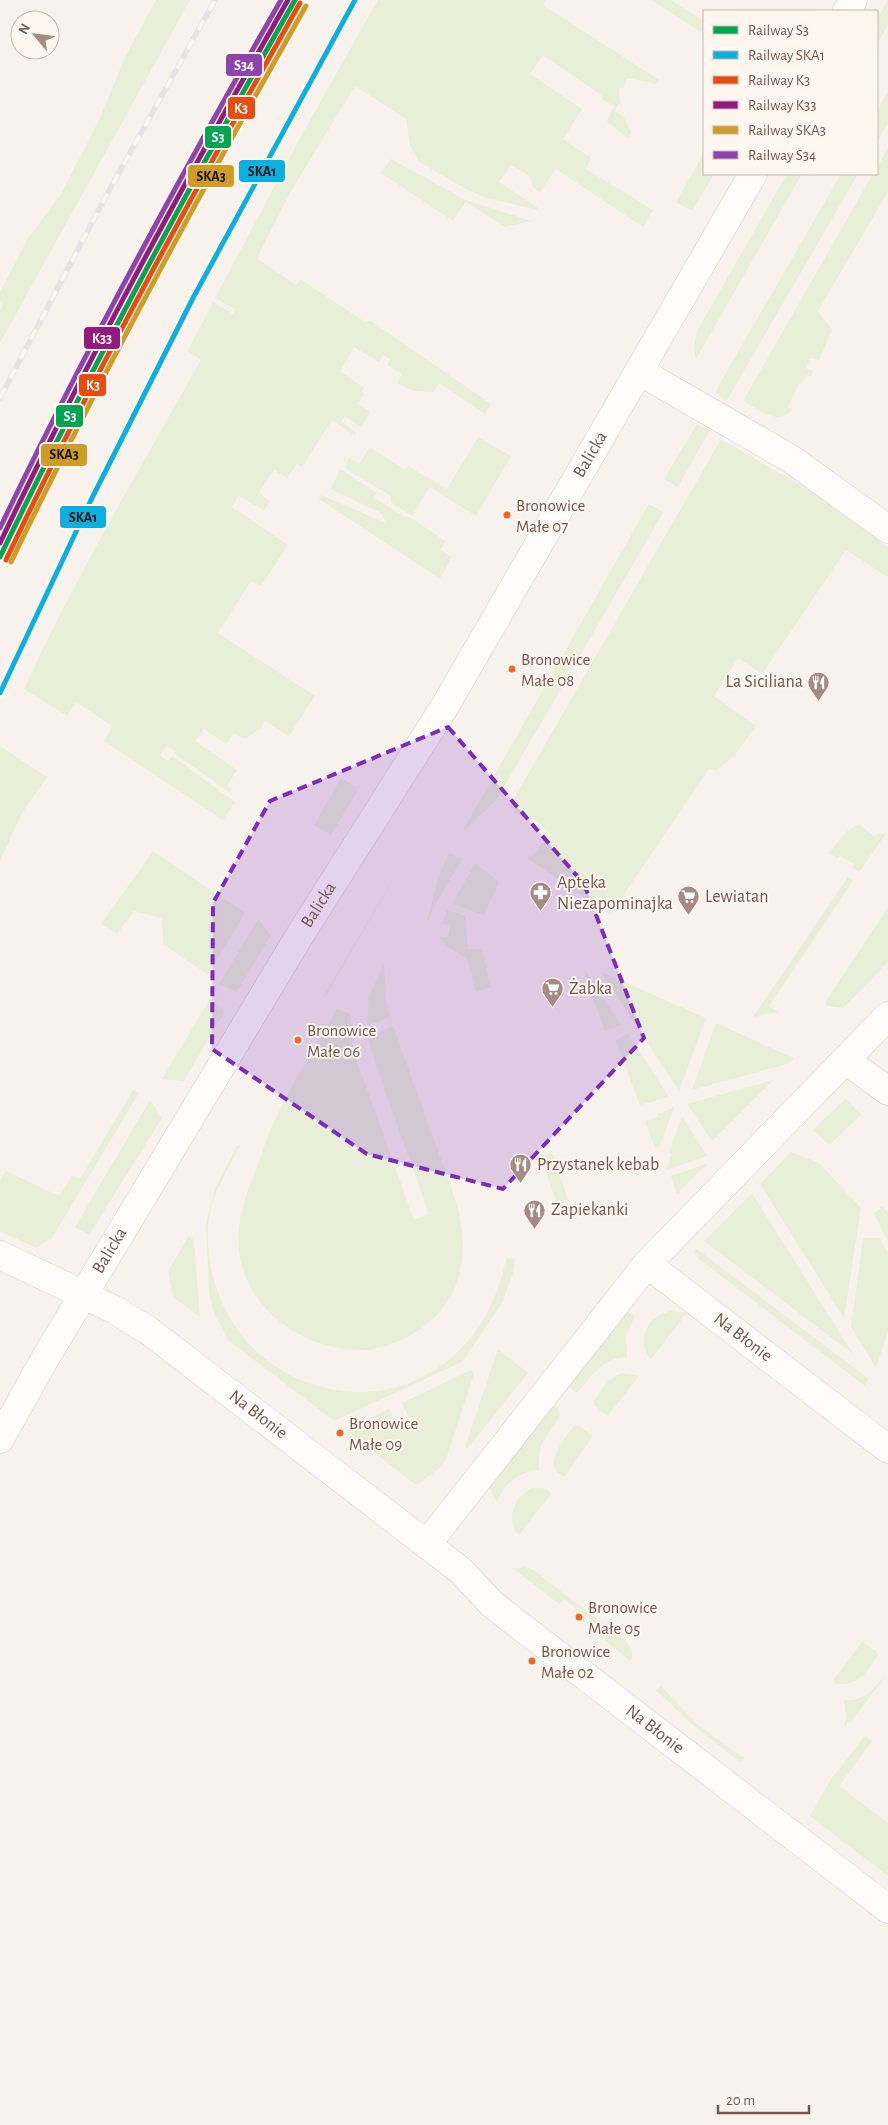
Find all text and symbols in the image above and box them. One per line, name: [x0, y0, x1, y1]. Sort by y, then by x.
north arrow: [10, 10, 60, 60]
legend: [703, 10, 878, 175]
text: N: [16, 22, 33, 37]
text: Railway S3: [748, 23, 809, 38]
text: Railway SKA1: [748, 48, 825, 63]
line badge: S34: [225, 53, 263, 77]
text: S34: [234, 59, 254, 73]
text: Railway K3: [748, 73, 810, 88]
line badge: K3: [227, 96, 256, 120]
text: Railway K33: [748, 98, 816, 113]
text: K3: [234, 102, 248, 116]
text: Railway SKA3: [748, 123, 826, 138]
line badge: S3: [204, 125, 232, 149]
text: S3: [211, 131, 225, 145]
text: Railway S34: [748, 148, 816, 163]
line badge: SKA1: [238, 159, 286, 183]
line badge: SKA3: [187, 164, 235, 188]
text: SKA1: [248, 165, 276, 179]
text: SKA3: [196, 170, 226, 184]
line badge: K33: [83, 326, 121, 350]
text: K33: [92, 332, 112, 346]
line badge: K3: [78, 373, 107, 397]
text: K3: [86, 379, 100, 393]
line badge: S3: [55, 404, 84, 428]
text: S3: [63, 410, 77, 424]
street label: Balicka: [570, 429, 611, 481]
line badge: SKA3: [40, 443, 88, 467]
text: SKA3: [49, 448, 79, 462]
place label: Bronowice Małe 07: [516, 497, 586, 535]
line badge: SKA1: [59, 505, 107, 529]
marker: Bronowice Małe 07: [502, 510, 512, 520]
text: SKA1: [69, 511, 97, 525]
place label: Bronowice Małe 08: [521, 651, 591, 689]
marker: Bronowice Małe 08: [507, 664, 517, 674]
restaurant icon: La Siciliana: [807, 670, 831, 701]
place label: La Siciliana: [726, 673, 803, 691]
place label: Apteka Niezapominajka: [557, 874, 673, 913]
street label: Balicka: [298, 879, 340, 931]
pharmacy icon: Apteka Niezapominajka: [529, 881, 553, 912]
supermarket icon: Lewiatan: [677, 885, 701, 916]
place label: Lewiatan: [705, 888, 769, 906]
supermarket icon: Żabka: [541, 977, 565, 1008]
place label: Żabka: [569, 978, 612, 998]
place label: Bronowice Małe 06: [307, 1022, 377, 1060]
marker: Bronowice Małe 06: [293, 1035, 303, 1045]
restaurant icon: Przystanek kebab: [509, 1153, 533, 1184]
place label: Przystanek kebab: [537, 1156, 659, 1174]
restaurant icon: Zapiekanki: [523, 1198, 547, 1229]
place label: Zapiekanki: [551, 1201, 628, 1219]
street label: Balicka: [89, 1225, 131, 1277]
street label: Na Błonie: [710, 1310, 776, 1366]
street label: Na Błonie: [226, 1387, 291, 1443]
place label: Bronowice Małe 09: [349, 1415, 419, 1453]
marker: Bronowice Małe 09: [335, 1428, 345, 1438]
place label: Bronowice Małe 05: [588, 1599, 658, 1637]
marker: Bronowice Małe 05: [574, 1612, 584, 1622]
place label: Bronowice Małe 02: [541, 1643, 611, 1681]
marker: Bronowice Małe 02: [527, 1656, 537, 1666]
street label: Na Błonie: [622, 1702, 687, 1758]
scale bar: [718, 2082, 809, 2114]
text: 20 m: [726, 2093, 755, 2108]

